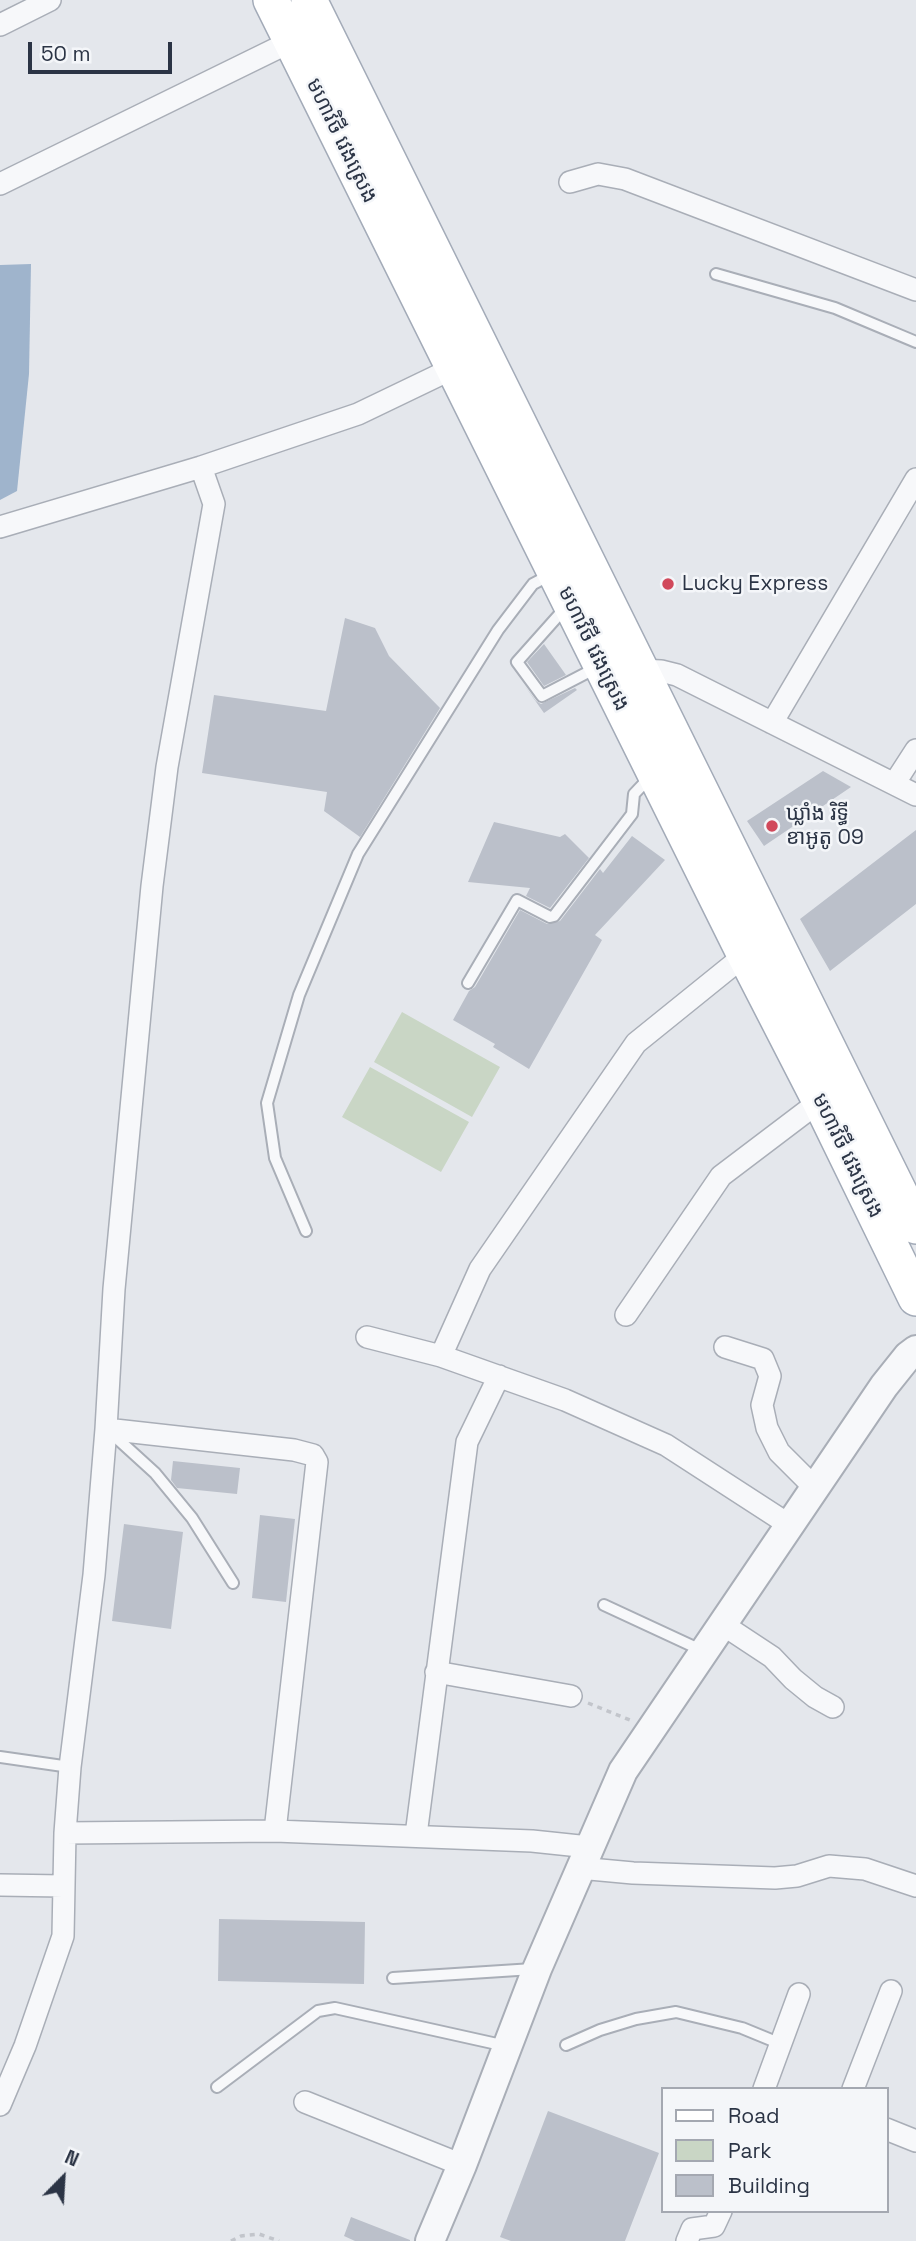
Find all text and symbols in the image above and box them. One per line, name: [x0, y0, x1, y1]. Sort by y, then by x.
scale bar: [32, 28, 175, 72]
text: 50 m: [41, 40, 91, 67]
street label: មហាវិថី វេងស្រេង: [300, 75, 382, 207]
place label: Lucky Express: [682, 571, 828, 597]
marker: Lucky Express: [660, 576, 676, 592]
street label: មហាវិថី វេងស្រេង: [552, 583, 634, 715]
place label: ឃ្លាំង រិទ្ធី ខាអូតូ 09: [786, 801, 864, 851]
marker: ឃ្លាំង រិទ្ធី ខាអូតូ 09: [764, 818, 780, 834]
street label: មហាវិថី វេងស្រេង: [806, 1090, 888, 1222]
legend: [660, 2087, 888, 2213]
text: Road: [728, 2102, 780, 2129]
text: Park: [728, 2137, 772, 2164]
north arrow: [28, 2143, 98, 2213]
text: N: [61, 2144, 83, 2172]
text: Building: [728, 2172, 810, 2199]

